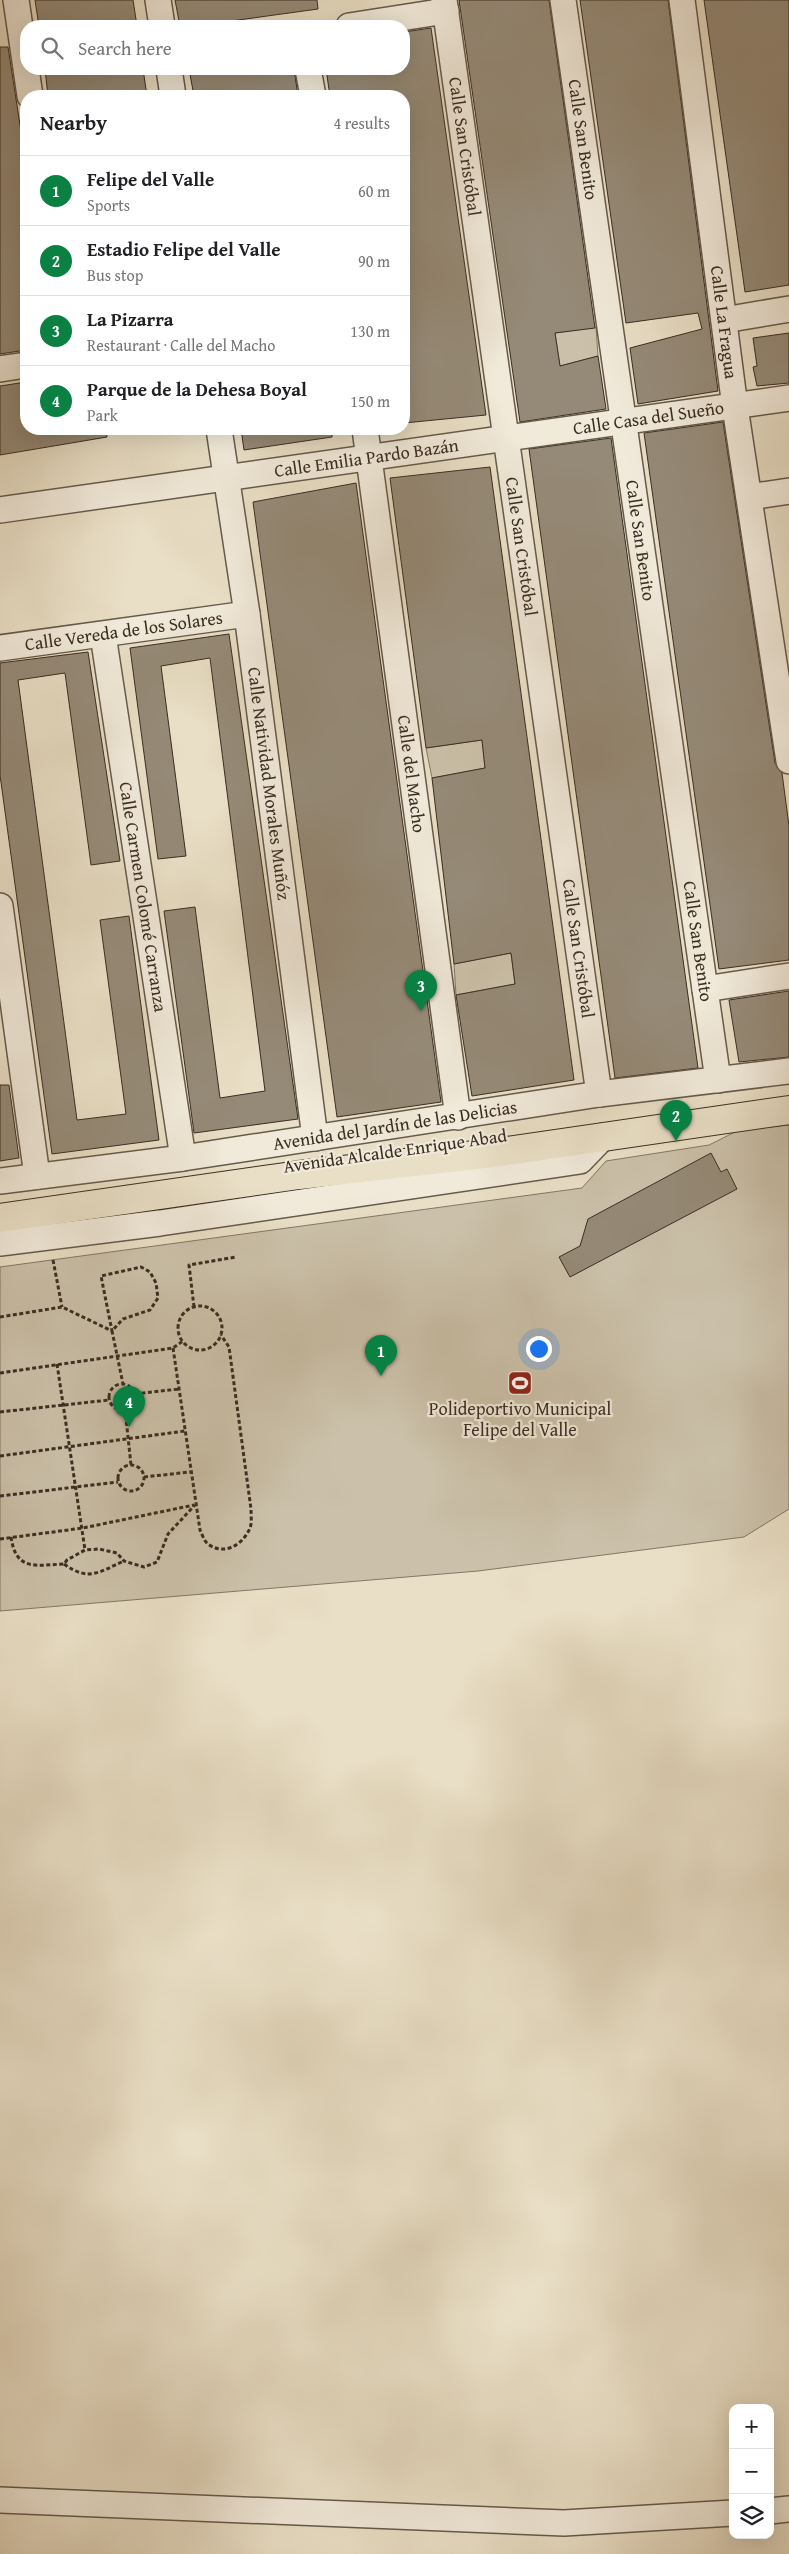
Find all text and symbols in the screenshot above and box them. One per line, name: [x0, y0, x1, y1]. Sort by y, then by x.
search box: [20, 20, 410, 75]
icon: search: [38, 34, 66, 62]
text: Search here: [78, 34, 172, 62]
street label: Calle San Cristóbal: [442, 75, 488, 218]
street label: Calle San Benito: [562, 77, 606, 202]
text: Nearby: [40, 107, 107, 138]
text: 4 results: [333, 111, 390, 135]
text: Felipe del Valle: [87, 165, 214, 193]
text: 1: [52, 179, 60, 203]
text: 60 m: [358, 179, 390, 203]
text: Sports: [87, 193, 130, 217]
text: Estadio Felipe del Valle: [87, 235, 281, 263]
text: 2: [52, 249, 60, 273]
text: 90 m: [358, 249, 390, 273]
text: Bus stop: [87, 263, 143, 287]
street label: Calle La Fragua: [704, 264, 745, 381]
text: La Pizarra: [87, 305, 174, 333]
text: 3: [52, 319, 60, 343]
text: 130 m: [350, 319, 390, 343]
text: Restaurant · Calle del Macho: [87, 333, 275, 357]
text: Parque de la Dehesa Boyal: [87, 375, 307, 403]
text: 4: [52, 389, 60, 413]
text: 150 m: [350, 389, 390, 413]
street label: Calle Casa del Sueño: [571, 393, 726, 442]
text: Park: [87, 403, 118, 427]
street label: Calle Emilia Pardo Bazán: [272, 431, 460, 484]
street label: Calle San Cristóbal: [499, 475, 545, 618]
street label: Calle San Benito: [619, 478, 663, 603]
street label: Calle Vereda de los Solares: [23, 603, 224, 657]
street label: Calle Natividad Morales Muñóz: [241, 665, 298, 901]
street label: Calle del Macho: [391, 713, 433, 834]
street label: Calle Carmen Colomé Carranza: [113, 780, 175, 1014]
street label: Calle San Cristóbal: [556, 877, 602, 1020]
street label: Calle San Benito: [677, 879, 721, 1003]
pin: 3: [405, 970, 437, 1011]
street label: Avenida del Jardín de las Delicias: [271, 1093, 519, 1157]
pin: 2: [660, 1100, 692, 1141]
street label: Avenida Alcalde Enrique Abad: [281, 1121, 509, 1180]
pin: 1: [365, 1335, 397, 1376]
your location: [526, 1336, 552, 1362]
sports icon: Polideportivo Municipal Felipe del Valle: [507, 1370, 533, 1396]
pin: 4: [113, 1386, 145, 1427]
place label: Polideportivo Municipal Felipe del Valle: [429, 1395, 611, 1443]
map controls: [729, 2404, 774, 2539]
button: +: [729, 2404, 774, 2449]
button: −: [729, 2449, 774, 2494]
button: layers: [729, 2494, 774, 2539]

